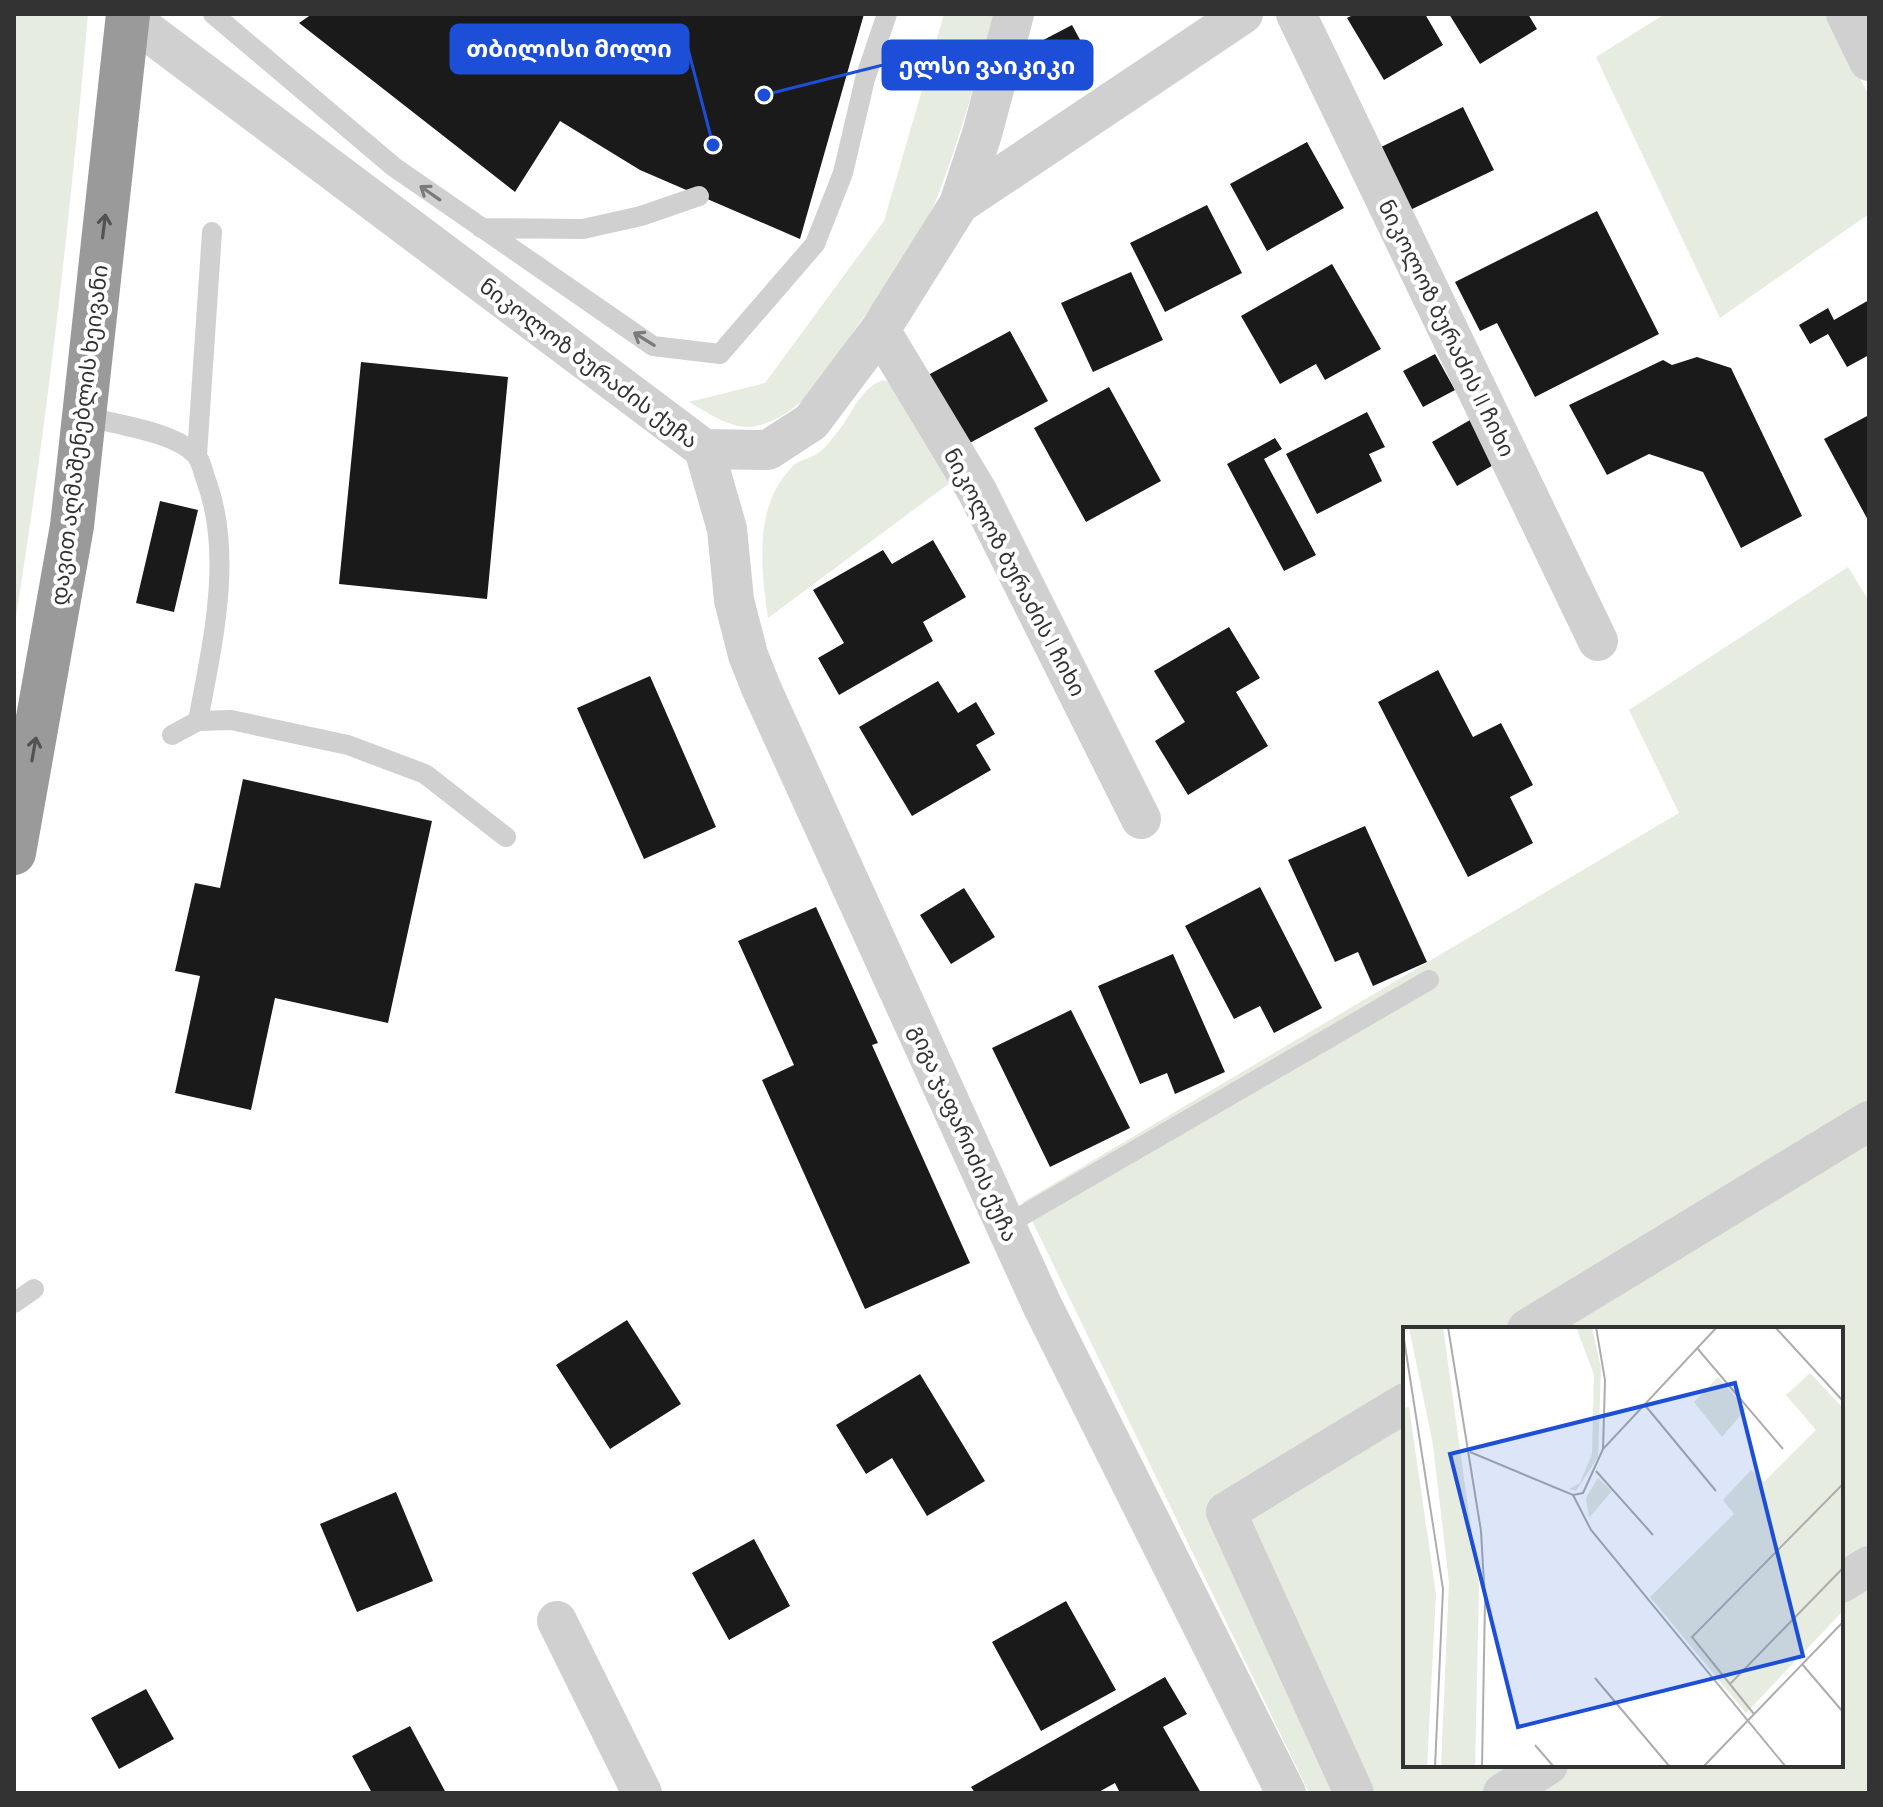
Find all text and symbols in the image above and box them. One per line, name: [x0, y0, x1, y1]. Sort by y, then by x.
callout: თბილისი მოლი: [451, 25, 688, 73]
text: თბილისი მოლი: [466, 33, 672, 63]
callout: ელსი ვაიკიკი: [883, 41, 1092, 89]
text: ელსი ვაიკიკი: [899, 50, 1075, 80]
one-way arrow: [420, 185, 442, 201]
street label: ნიკოლოზ ბურაძის II ჩიხი: [1372, 195, 1522, 461]
one-way arrow: [96, 213, 111, 240]
street label: დავით აღმაშენებლის ხეივანი: [44, 263, 114, 607]
street label: ნიკოლოზ ბურაძის ქუჩა: [474, 272, 704, 454]
one-way arrow: [634, 331, 656, 348]
street label: ნიკოლოზ ბურაძის I ჩიხი: [938, 443, 1092, 701]
one-way arrow: [27, 737, 42, 762]
street label: გიგა ჯაფარიძის ქუჩა: [904, 1020, 1025, 1245]
inset map: [1403, 1327, 1843, 1767]

